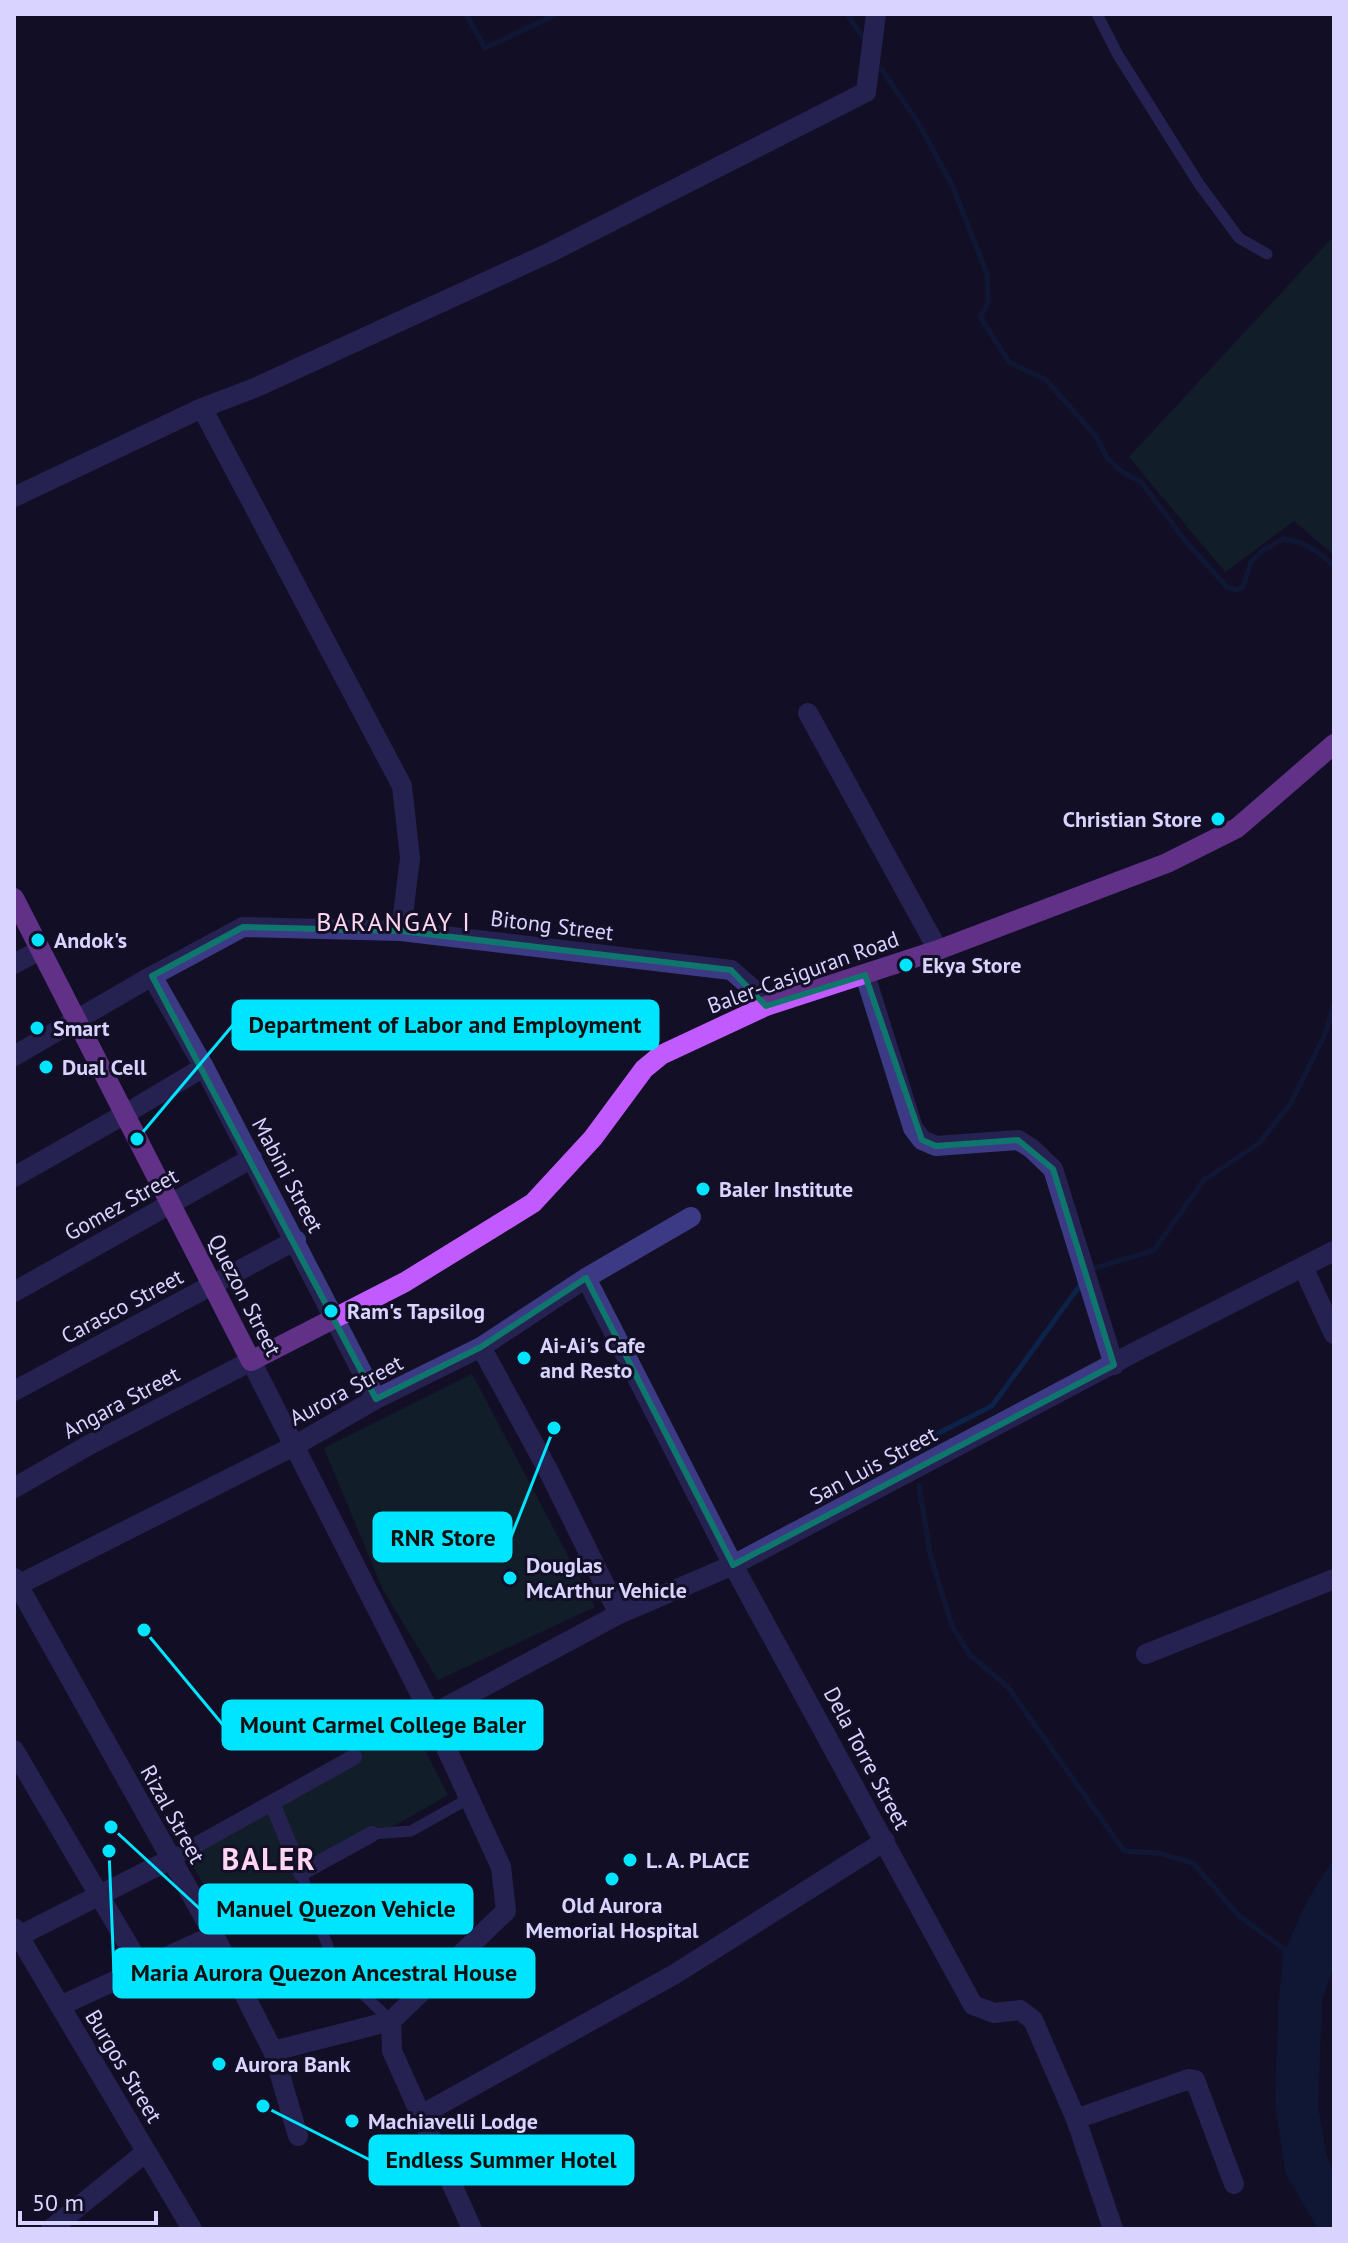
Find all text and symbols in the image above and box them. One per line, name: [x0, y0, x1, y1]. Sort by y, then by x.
place label: Christian Store: [1063, 805, 1202, 833]
marker: Christian Store: [1209, 810, 1227, 828]
street label: Bitong Street: [489, 904, 616, 946]
district label: BARANGAY I: [316, 905, 472, 938]
street label: Baler-Casiguran Road: [704, 924, 902, 1020]
place label: Andok's: [54, 926, 127, 954]
marker: Andok's: [29, 931, 47, 949]
place label: Ekya Store: [922, 951, 1022, 979]
marker: Ekya Store: [897, 956, 915, 974]
callout: Department of Labor and Employment: [233, 1001, 658, 1049]
text: Department of Labor and Employment: [249, 1009, 642, 1040]
place label: Smart: [53, 1014, 110, 1042]
marker: Smart: [28, 1019, 46, 1037]
place label: Dual Cell: [62, 1053, 147, 1081]
marker: Dual Cell: [37, 1058, 55, 1076]
street label: Mabini Street: [246, 1113, 330, 1238]
street label: Gomez Street: [59, 1161, 183, 1247]
place label: Baler Institute: [719, 1175, 853, 1203]
marker: Baler Institute: [694, 1180, 712, 1198]
street label: Quezon Street: [202, 1229, 288, 1361]
street label: Carasco Street: [56, 1262, 188, 1350]
place label: Ram's Tapsilog: [347, 1297, 485, 1325]
marker: Ram's Tapsilog: [322, 1302, 340, 1320]
place label: Ai-Ai's Cafe and Resto: [540, 1331, 646, 1384]
street label: Aurora Street: [284, 1348, 408, 1432]
marker: Ai-Ai's Cafe and Resto: [515, 1349, 533, 1367]
street label: Angara Street: [58, 1359, 185, 1444]
street label: San Luis Street: [804, 1419, 942, 1510]
callout: RNR Store: [374, 1513, 511, 1561]
text: RNR Store: [390, 1522, 496, 1553]
place label: Douglas McArthur Vehicle: [526, 1551, 687, 1604]
marker: Douglas McArthur Vehicle: [501, 1569, 519, 1587]
street label: Dela Torre Street: [818, 1682, 917, 1835]
callout: Mount Carmel College Baler: [223, 1701, 542, 1749]
text: Mount Carmel College Baler: [240, 1709, 527, 1740]
street label: Rizal Street: [135, 1760, 212, 1869]
district label: BALER: [221, 1839, 317, 1878]
place label: L. A. PLACE: [646, 1846, 750, 1874]
marker: L. A. PLACE: [621, 1851, 639, 1869]
marker: Old Aurora Memorial Hospital: [603, 1870, 621, 1888]
callout: Manuel Quezon Vehicle: [200, 1885, 472, 1933]
place label: Old Aurora Memorial Hospital: [525, 1891, 699, 1944]
text: Manuel Quezon Vehicle: [216, 1893, 456, 1924]
callout: Maria Aurora Quezon Ancestral House: [114, 1949, 534, 1997]
text: Maria Aurora Quezon Ancestral House: [131, 1957, 517, 1988]
street label: Burgos Street: [79, 2004, 169, 2128]
place label: Aurora Bank: [235, 2050, 351, 2078]
marker: Aurora Bank: [210, 2055, 228, 2073]
place label: Machiavelli Lodge: [368, 2107, 538, 2135]
marker: Machiavelli Lodge: [343, 2112, 361, 2130]
callout: Endless Summer Hotel: [370, 2136, 633, 2184]
text: Endless Summer Hotel: [385, 2144, 617, 2175]
scale bar: [20, 2175, 156, 2225]
text: 50 m: [32, 2187, 84, 2218]

